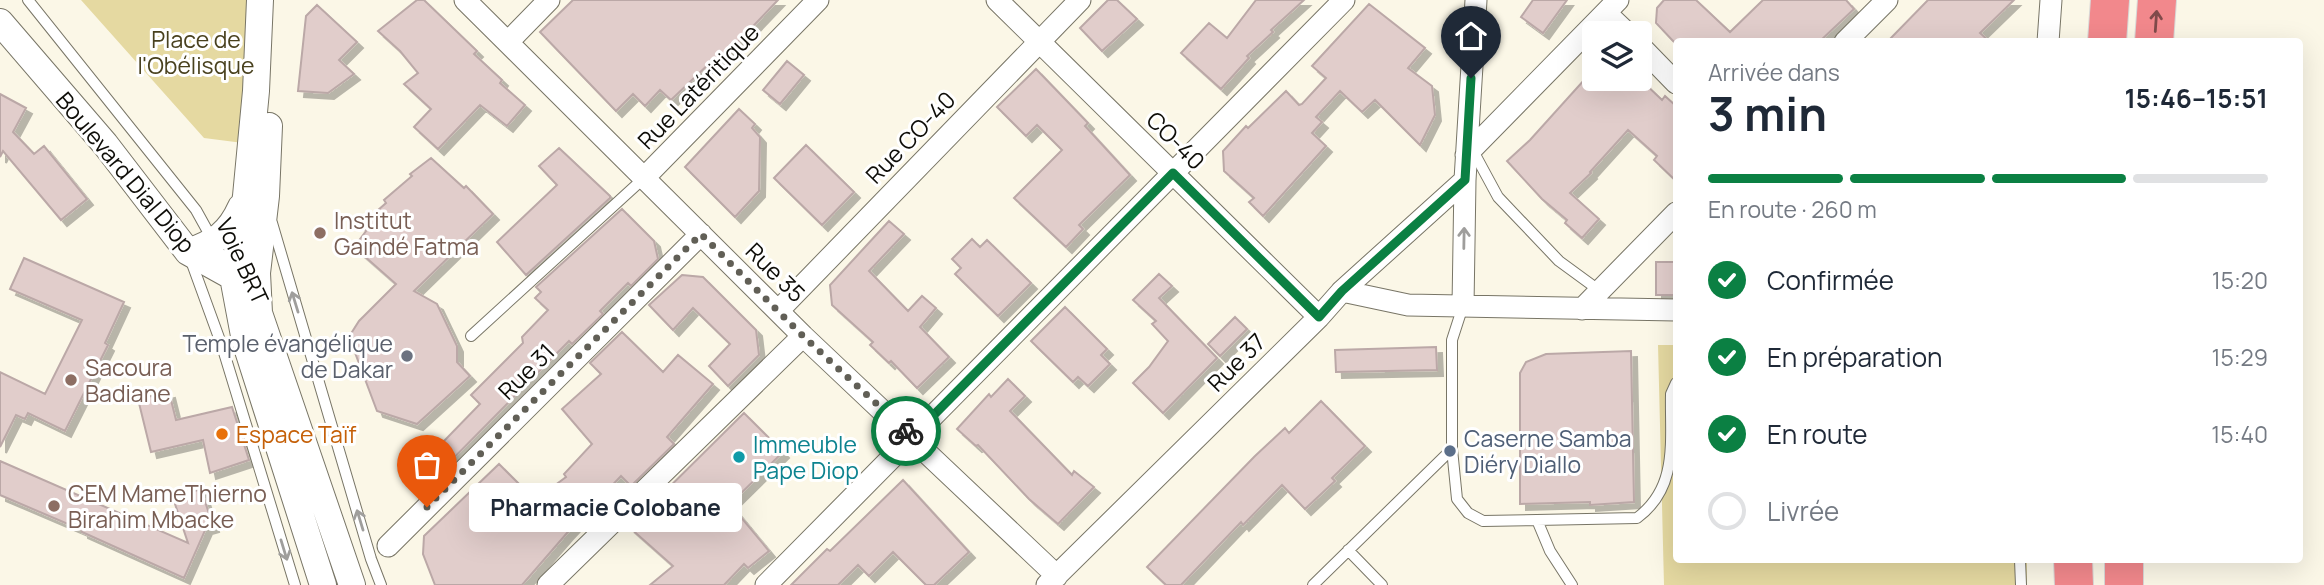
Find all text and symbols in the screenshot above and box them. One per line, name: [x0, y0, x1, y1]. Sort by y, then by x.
pin: [1441, 6, 1501, 78]
one-way arrow: [2149, 10, 2162, 33]
street label: Rue Latéritique: [630, 16, 766, 156]
icon: home: [1452, 17, 1490, 55]
map controls: [1582, 21, 1652, 91]
button: layers: [1582, 21, 1652, 91]
park label: Place de l'Obélisque: [138, 23, 254, 81]
text: Arrivée dans: [1708, 56, 1840, 88]
text: 15:46–15:51: [2124, 80, 2268, 116]
text: 3 min: [1708, 82, 1827, 145]
street label: Rue CO-40: [858, 84, 962, 190]
street label: Boulevard Dial Diop: [49, 85, 203, 259]
street label: CO-40: [1140, 104, 1212, 176]
text: En route · 260 m: [1708, 193, 1877, 225]
place label: Institut Gaindé Fatma: [334, 204, 479, 262]
street label: Voie BRT: [209, 213, 277, 310]
marker: Institut Gaindé Fatma: [312, 225, 328, 241]
one-way arrow: [1457, 227, 1471, 250]
street label: Rue 35: [739, 235, 813, 309]
icon: check: [1708, 261, 1746, 299]
text: Confirmée: [1767, 262, 1894, 298]
text: 15:20: [2212, 264, 2268, 296]
one-way arrow: [287, 292, 300, 314]
street label: Rue 37: [1200, 326, 1272, 398]
place label: Temple évangélique de Dakar: [183, 327, 393, 385]
street label: Rue 31: [491, 336, 561, 406]
icon: check: [1708, 338, 1746, 376]
text: En préparation: [1767, 339, 1942, 375]
text: 15:29: [2211, 341, 2268, 373]
marker: Temple évangélique de Dakar: [399, 348, 415, 364]
place label: Sacoura Badiane: [85, 351, 172, 409]
marker: Sacoura Badiane: [63, 372, 79, 388]
courier: [871, 396, 941, 466]
icon: bike: [887, 412, 925, 450]
icon: check: [1708, 415, 1746, 453]
text: En route: [1767, 416, 1868, 452]
place label: Espace Taïf: [236, 418, 356, 450]
text: 15:40: [2211, 418, 2268, 450]
place label: Caserne Samba Diéry Diallo: [1464, 422, 1632, 480]
marker: Espace Taïf: [214, 426, 230, 442]
place label: Immeuble Pape Diop: [753, 428, 859, 486]
pin: [397, 435, 457, 507]
marker: Caserne Samba Diéry Diallo: [1442, 443, 1458, 459]
icon: bag: [408, 446, 446, 484]
marker: Immeuble Pape Diop: [731, 449, 747, 465]
place label: CEM MameThierno Birahim Mbacke: [68, 477, 267, 535]
callout: Pharmacie Colobane: [469, 482, 742, 532]
text: Pharmacie Colobane: [490, 491, 721, 523]
text: Livrée: [1767, 493, 1839, 529]
marker: CEM MameThierno Birahim Mbacke: [46, 498, 62, 514]
one-way arrow: [352, 509, 365, 531]
one-way arrow: [279, 539, 292, 561]

